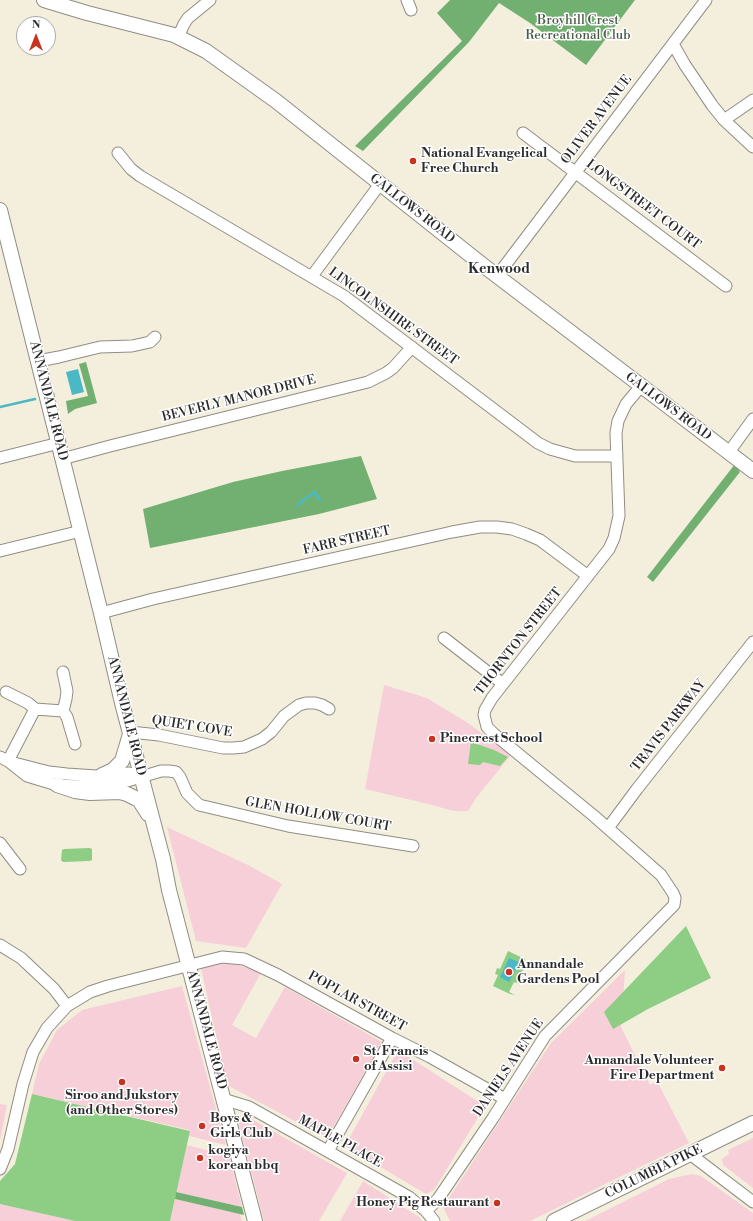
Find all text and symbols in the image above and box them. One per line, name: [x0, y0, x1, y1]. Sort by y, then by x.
park label: Broyhill Crest Recreational Club: [525, 13, 631, 44]
north arrow: [16, 16, 56, 56]
text: N: [32, 18, 40, 32]
street label: OLIVER AVENUE: [558, 72, 636, 168]
place label: National Evangelical Free Church: [421, 146, 547, 177]
marker: National Evangelical Free Church: [408, 156, 418, 166]
street label: LONGSTREET COURT: [583, 157, 703, 253]
street label: GALLOWS ROAD: [366, 171, 458, 247]
district label: Kenwood: [468, 262, 530, 278]
street label: LINCOLNSHIRE STREET: [325, 265, 461, 369]
street label: ANNANDALE ROAD: [26, 340, 70, 462]
street label: GALLOWS ROAD: [622, 370, 714, 444]
street label: BEVERLY MANOR DRIVE: [160, 372, 318, 426]
street label: FARR STREET: [302, 523, 392, 559]
street label: THORNTON STREET: [472, 585, 566, 699]
street label: ANNANDALE ROAD: [104, 655, 148, 777]
street label: TRAVIS PARKWAY: [628, 677, 710, 775]
street label: QUIET COVE: [151, 713, 233, 741]
place label: Pinecrest School: [440, 731, 543, 747]
marker: Pinecrest School: [427, 734, 437, 744]
street label: GLEN HOLLOW COURT: [244, 794, 392, 836]
place label: Annandale Gardens Pool: [517, 957, 600, 988]
marker: Annandale Gardens Pool: [504, 967, 514, 977]
street label: ANNANDALE ROAD: [183, 969, 229, 1091]
street label: POPLAR STREET: [305, 969, 409, 1035]
street label: DANIELS AVENUE: [470, 1016, 548, 1120]
place label: St. Francis of Assisi: [364, 1044, 428, 1075]
place label: Annandale Volunteer Fire Department: [584, 1053, 714, 1084]
marker: St. Francis of Assisi: [351, 1054, 361, 1064]
marker: Annandale Volunteer Fire Department: [717, 1063, 727, 1073]
marker: Siroo and Jukstory (and Other Stores): [117, 1077, 127, 1087]
place label: Siroo and Jukstory (and Other Stores): [65, 1088, 179, 1119]
place label: Boys & Girls Club: [210, 1111, 272, 1142]
street label: MAPLE PLACE: [295, 1112, 385, 1172]
marker: Boys & Girls Club: [197, 1121, 207, 1131]
street label: COLUMBIA PIKE: [603, 1142, 705, 1202]
place label: kogiya korean bbq: [208, 1143, 279, 1174]
marker: kogiya korean bbq: [195, 1153, 205, 1163]
place label: Honey Pig Restaurant: [356, 1195, 489, 1211]
marker: Honey Pig Restaurant: [492, 1198, 502, 1208]

